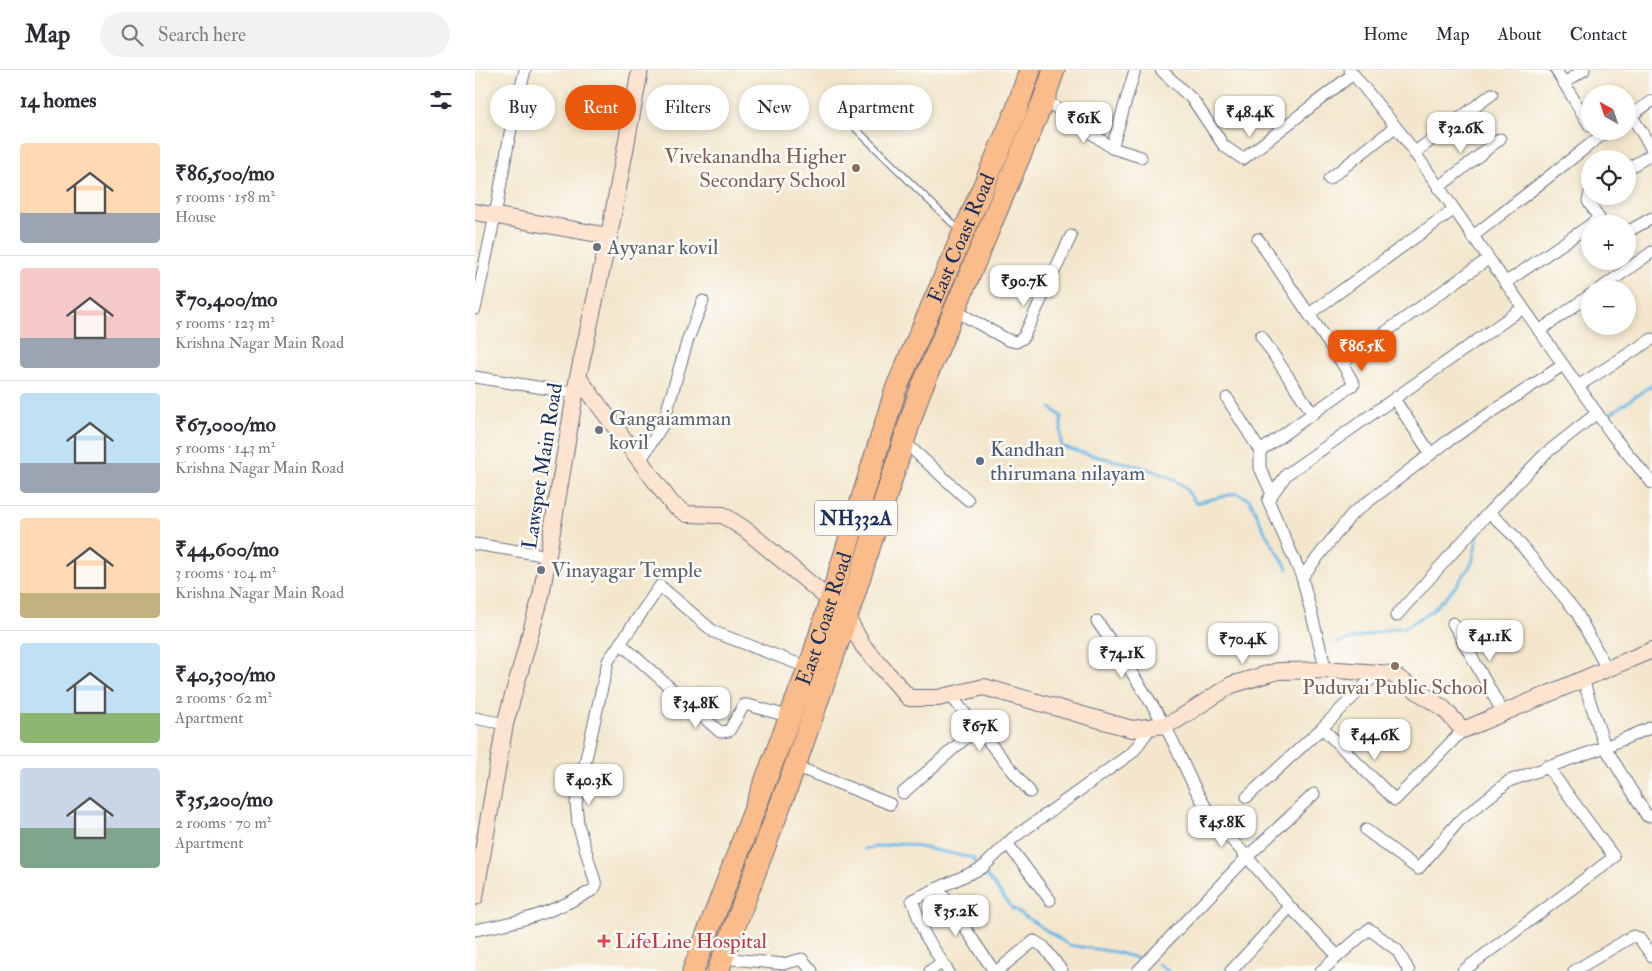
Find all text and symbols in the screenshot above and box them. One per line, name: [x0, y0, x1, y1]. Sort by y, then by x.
search box: [100, 12, 450, 57]
text: Map: [25, 19, 70, 50]
icon: search: [118, 21, 146, 49]
text: Search here: [158, 23, 246, 47]
text: Home: [1363, 23, 1408, 46]
text: Map: [1436, 23, 1470, 46]
text: About: [1498, 23, 1542, 46]
text: Contact: [1570, 23, 1627, 46]
chip: Buy: [490, 85, 555, 130]
chip: Rent: [565, 85, 636, 130]
chip: Filters: [646, 85, 729, 130]
chip: New: [739, 85, 809, 130]
chip: Apartment: [819, 85, 932, 130]
north arrow: [1581, 85, 1636, 140]
map controls: [1581, 85, 1636, 335]
icon: filters: [427, 86, 455, 114]
text: 14 homes: [20, 87, 97, 114]
pin: ₹48.4K: [1209, 96, 1291, 138]
pin: ₹61K: [1054, 102, 1114, 144]
text: ₹48.4K: [1226, 102, 1274, 122]
text: ₹61K: [1067, 108, 1101, 128]
pin: ₹32.6K: [1420, 112, 1502, 154]
text: ₹32.6K: [1438, 118, 1484, 138]
place label: Vivekanandha Higher Secondary School: [664, 143, 847, 194]
button: locate: [1581, 150, 1636, 205]
text: ₹86,500/mo: [175, 160, 274, 187]
marker: Vivekanandha Higher Secondary School: [850, 162, 862, 174]
icon: home: [60, 163, 120, 223]
street label: East Coast Road: [922, 169, 1002, 307]
text: 5 rooms · 158 m²: [175, 187, 275, 207]
text: House: [175, 207, 216, 227]
button: +: [1581, 215, 1636, 270]
place label: Ayyanar kovil: [606, 234, 719, 261]
marker: Ayyanar kovil: [591, 241, 603, 253]
pin: ₹90.7K: [983, 264, 1065, 307]
text: ₹90.7K: [1001, 271, 1047, 291]
button: −: [1581, 280, 1636, 335]
text: ₹70,400/mo: [175, 286, 277, 313]
icon: home: [60, 288, 120, 348]
text: 5 rooms · 123 m²: [175, 313, 275, 333]
pin: ₹86.5K: [1321, 330, 1403, 372]
text: Krishna Nagar Main Road: [175, 333, 344, 353]
text: ₹86.5K: [1339, 336, 1385, 356]
street label: Lawspet Main Road: [516, 380, 569, 551]
place label: Gangaiamman kovil: [609, 405, 732, 456]
text: ₹67,000/mo: [175, 411, 276, 438]
icon: home: [60, 413, 120, 473]
marker: Gangaiamman kovil: [593, 424, 605, 436]
place label: Kandhan thirumana nilayam: [990, 436, 1145, 487]
text: 5 rooms · 143 m²: [175, 438, 275, 458]
marker: Kandhan thirumana nilayam: [974, 455, 986, 467]
text: Krishna Nagar Main Road: [175, 458, 344, 478]
road number: NH332A: [815, 500, 897, 536]
text: ₹44,600/mo: [175, 536, 279, 563]
icon: home: [60, 538, 120, 598]
street label: East Coast Road: [790, 548, 859, 689]
place label: Vinayagar Temple: [551, 557, 702, 584]
text: 3 rooms · 104 m²: [175, 563, 276, 583]
marker: Vinayagar Temple: [535, 564, 547, 576]
text: Krishna Nagar Main Road: [175, 583, 344, 603]
pin: ₹41.1K: [1449, 620, 1531, 662]
pin: ₹70.4K: [1202, 622, 1284, 665]
text: ₹41.1K: [1468, 626, 1512, 646]
text: ₹70.4K: [1219, 629, 1267, 649]
pin: ₹74.1K: [1081, 636, 1163, 679]
text: ₹74.1K: [1099, 643, 1145, 663]
marker: Puduvai Public School: [1389, 660, 1401, 672]
text: ₹40,300/mo: [175, 661, 275, 688]
icon: home: [60, 663, 120, 723]
place label: Puduvai Public School: [1302, 674, 1488, 701]
pin: ₹34.8K: [655, 686, 737, 729]
text: 2 rooms · 62 m²: [175, 688, 272, 708]
text: ₹34.8K: [673, 693, 719, 713]
text: Apartment: [175, 708, 243, 728]
pin: ₹67K: [950, 710, 1010, 752]
text: ₹67K: [962, 716, 998, 736]
pin: ₹44.6K: [1334, 718, 1416, 761]
text: ₹44.6K: [1350, 725, 1400, 745]
pin: ₹40.3K: [548, 764, 630, 806]
text: ₹40.3K: [566, 770, 612, 790]
text: ₹35,200/mo: [175, 786, 273, 813]
icon: home: [60, 788, 120, 848]
pin: ₹45.8K: [1181, 806, 1263, 848]
text: ₹45.8K: [1199, 812, 1245, 832]
text: 2 rooms · 70 m²: [175, 813, 271, 833]
text: Apartment: [175, 833, 243, 853]
pin: ₹35.2K: [915, 894, 997, 937]
text: ₹35.2K: [934, 901, 978, 921]
place label: LifeLine Hospital: [615, 928, 768, 955]
marker: LifeLine Hospital: [597, 934, 611, 948]

